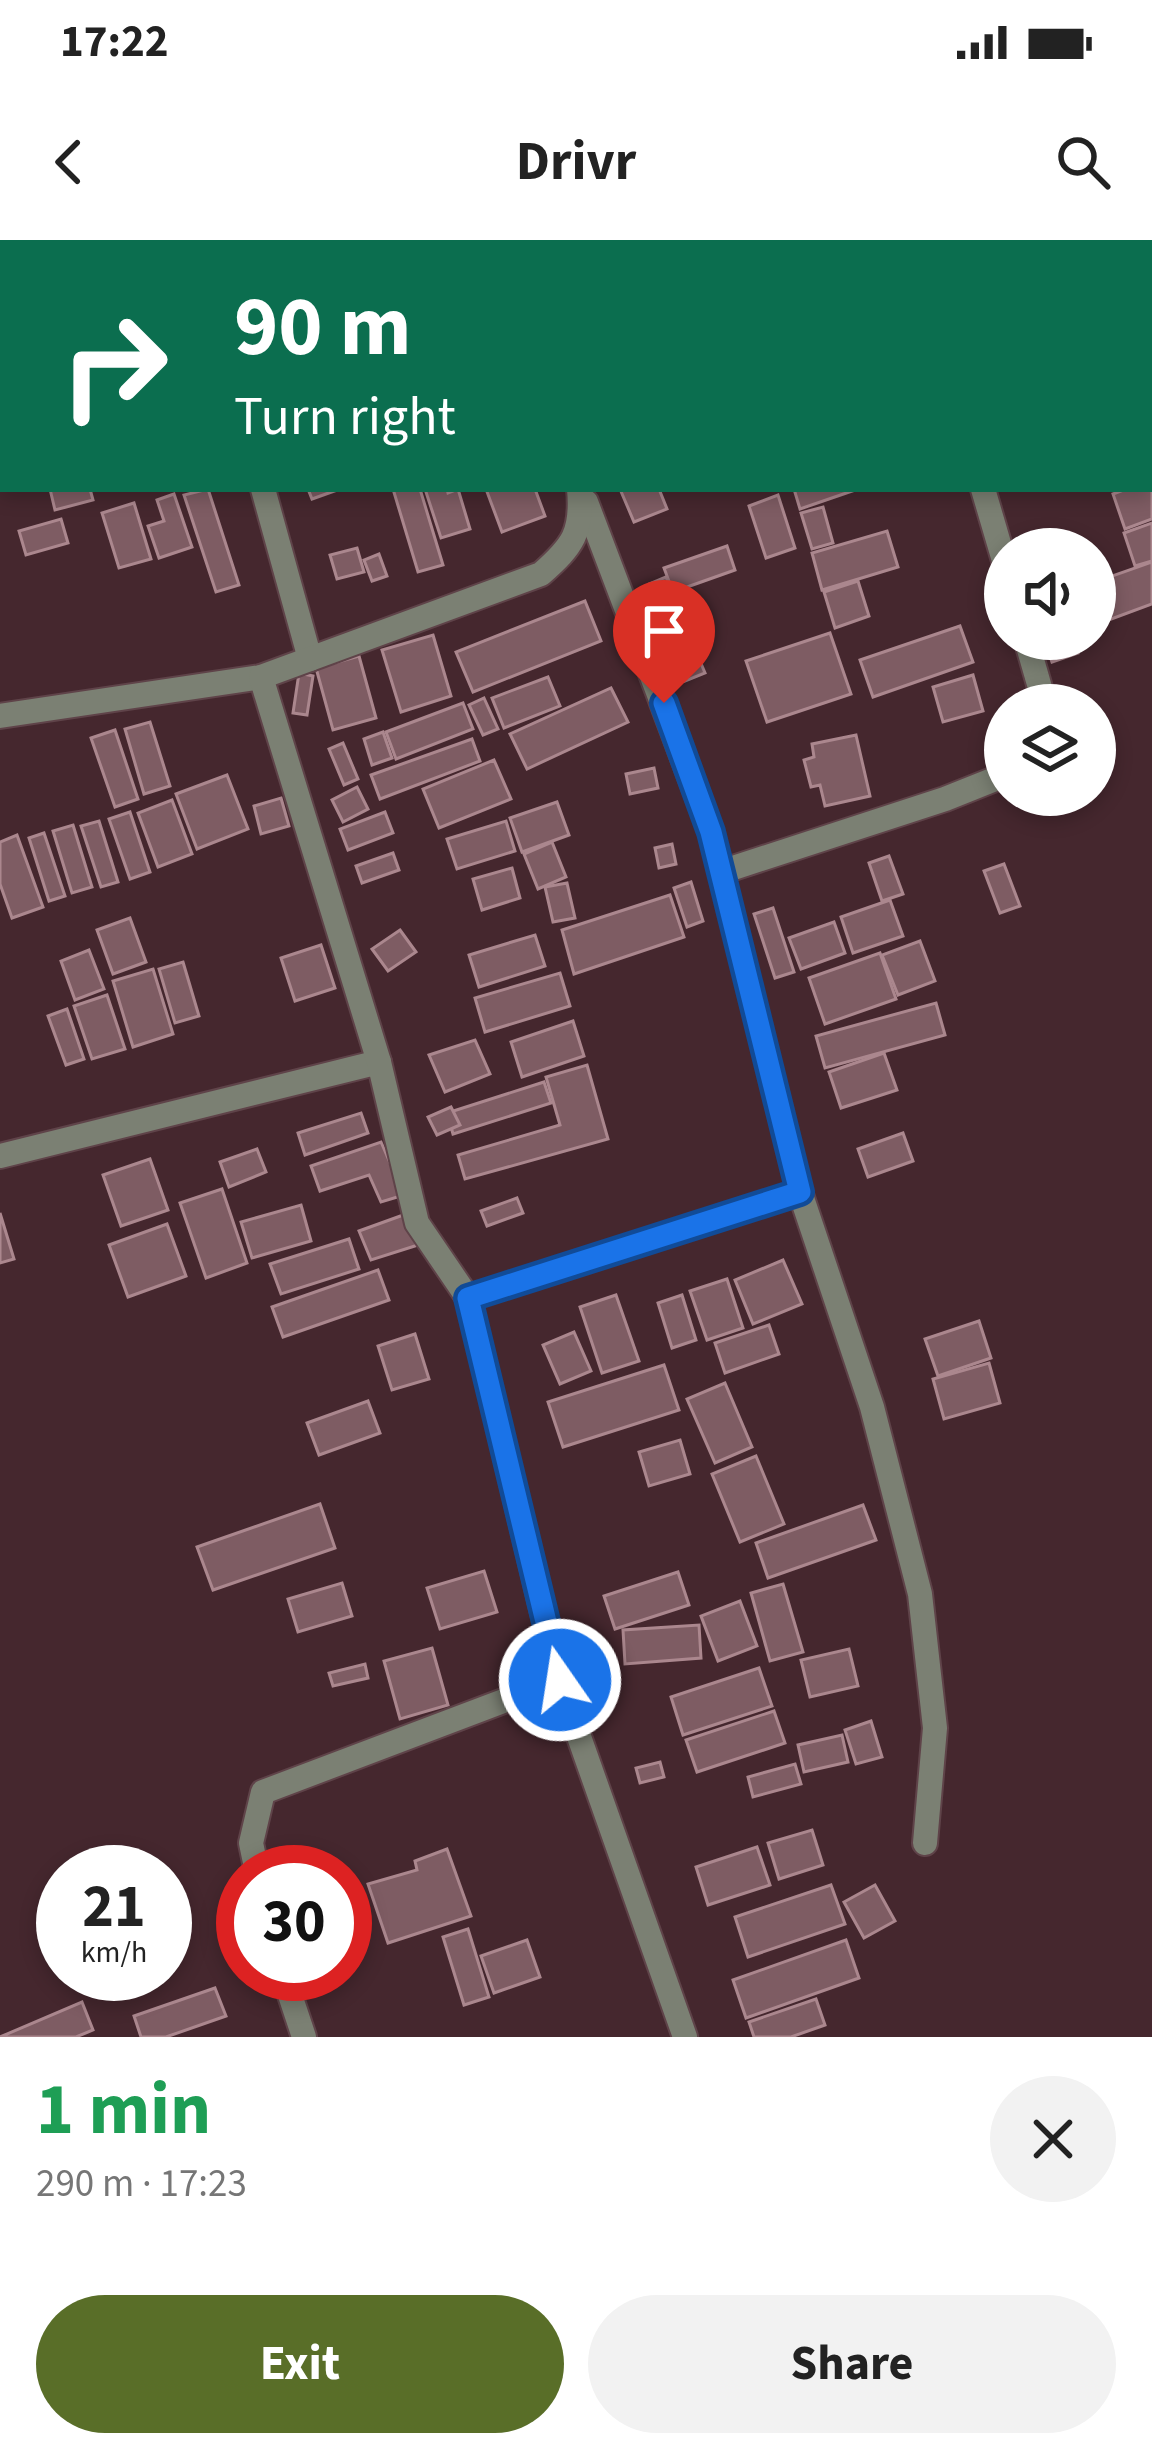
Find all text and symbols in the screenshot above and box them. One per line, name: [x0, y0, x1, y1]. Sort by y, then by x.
text: 17:22: [60, 10, 169, 74]
text: Drivr: [516, 124, 636, 201]
icon: back: [36, 129, 102, 195]
icon: search: [1050, 129, 1116, 195]
text: 90 m: [234, 268, 412, 388]
icon: right: [36, 288, 192, 444]
text: Turn right: [234, 379, 456, 456]
map controls: [984, 528, 1116, 816]
button: sound: [984, 528, 1116, 660]
pin: [613, 580, 715, 703]
icon: arrive: [631, 598, 697, 664]
button: layers: [984, 684, 1116, 816]
position arrow: [497, 1617, 623, 1743]
speed limit sign: 30: [216, 1845, 372, 2001]
text: 21: [82, 1865, 146, 1950]
text: km/h: [81, 1931, 147, 1974]
text: 1 min: [36, 2059, 211, 2162]
button: close: [990, 2076, 1116, 2202]
text: 290 m · 17:23: [36, 2156, 247, 2212]
button: Exit: [36, 2295, 564, 2433]
button: Share: [588, 2295, 1116, 2433]

